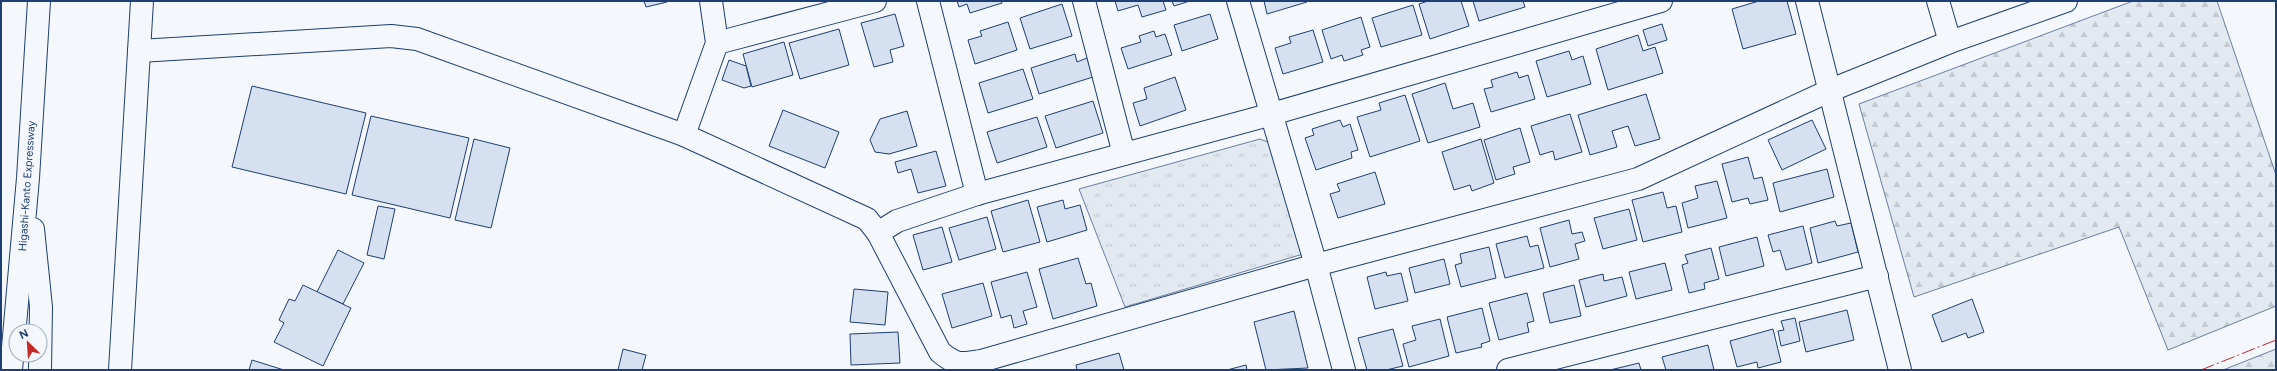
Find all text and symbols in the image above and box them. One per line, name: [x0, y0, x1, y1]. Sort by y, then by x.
street label: Higashi-Kanto Expressway: [16, 120, 38, 252]
north arrow: [8, 323, 48, 363]
text: N: [17, 327, 31, 342]

